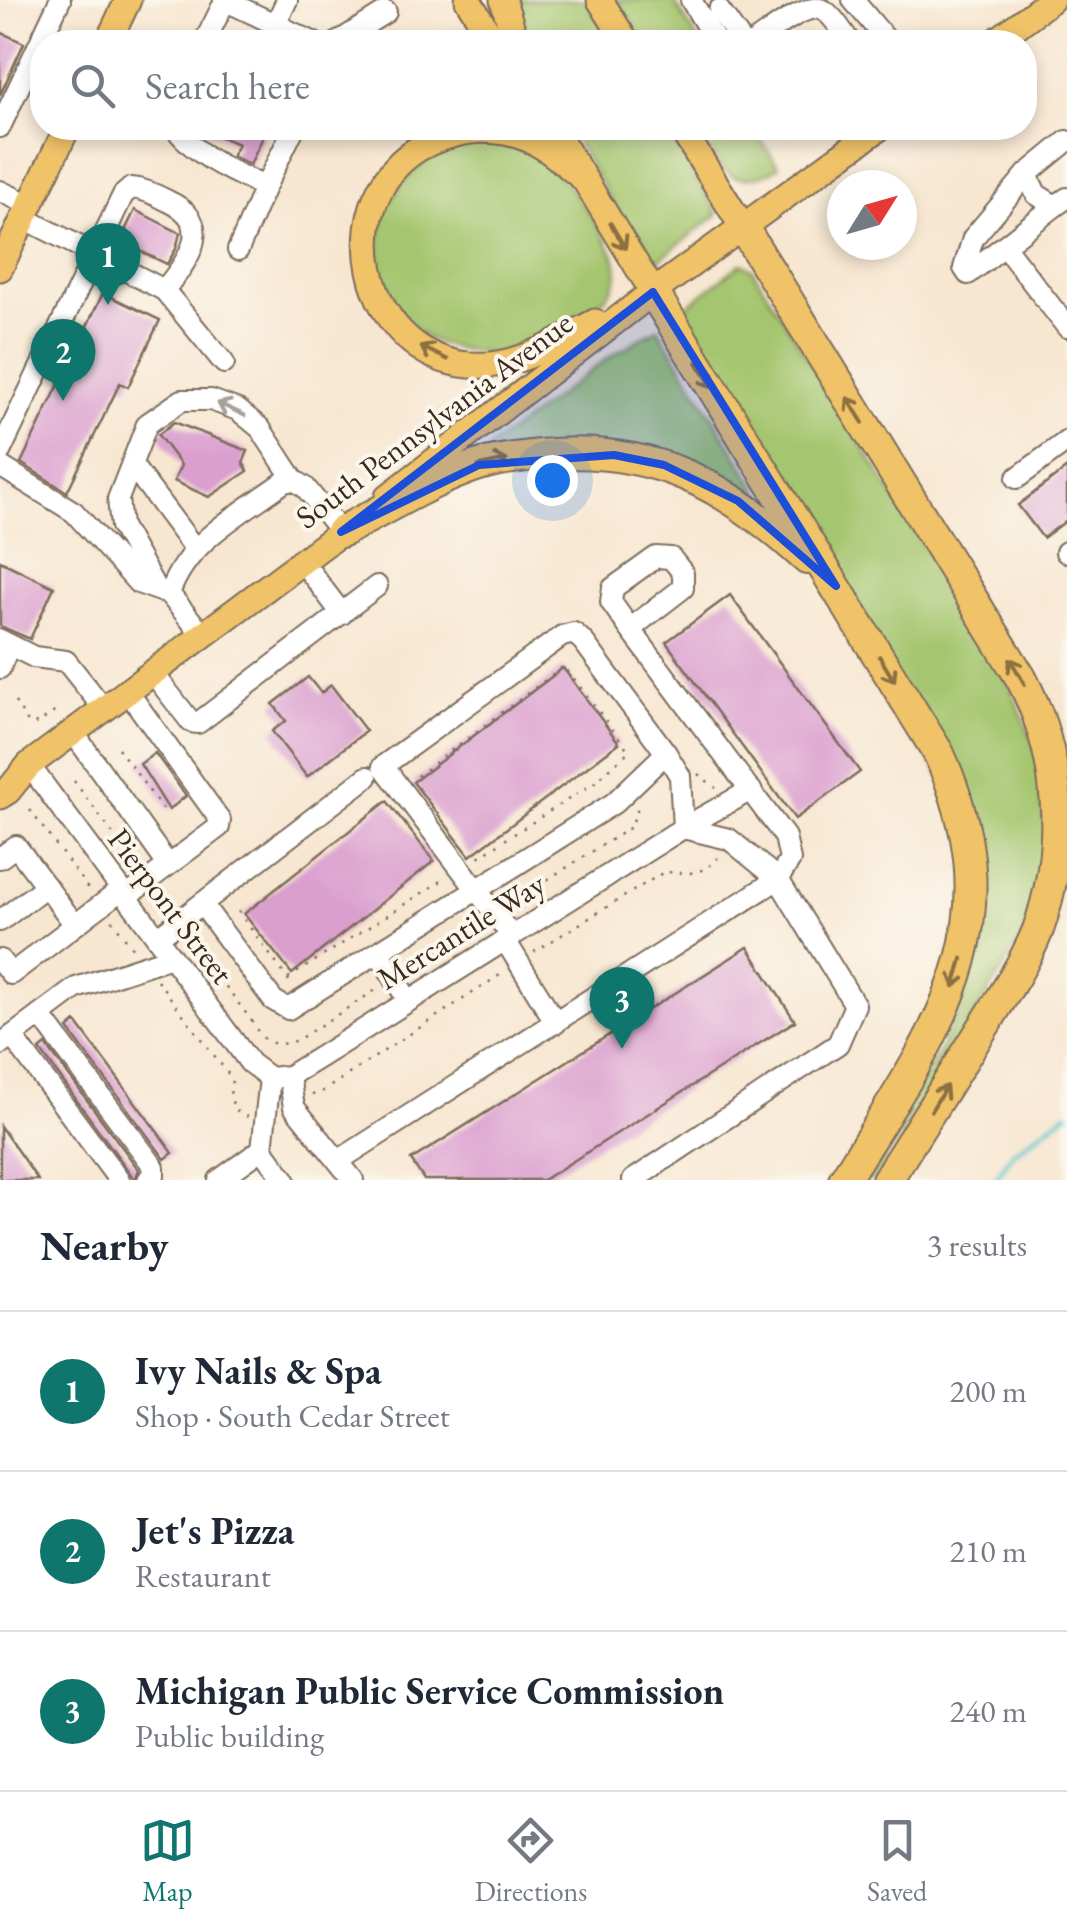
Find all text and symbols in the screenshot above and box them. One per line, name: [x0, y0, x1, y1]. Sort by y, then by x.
search box: [30, 30, 1037, 140]
icon: search: [65, 58, 120, 113]
text: Search here: [145, 61, 310, 110]
north arrow: [827, 170, 917, 260]
one-way arrow: [608, 221, 628, 250]
pin: 1: [76, 222, 140, 305]
street label: South Pennsylvania Avenue: [287, 302, 581, 538]
pin: 2: [30, 318, 96, 401]
one-way arrow: [420, 343, 450, 362]
one-way arrow: [694, 360, 715, 389]
one-way arrow: [845, 396, 865, 425]
one-way arrow: [216, 399, 246, 418]
one-way arrow: [477, 452, 509, 471]
your location: [527, 455, 578, 506]
one-way arrow: [877, 654, 897, 683]
one-way arrow: [1006, 657, 1026, 686]
street label: Pierpont Street: [99, 820, 243, 992]
street label: Mercantile Way: [369, 862, 554, 999]
one-way arrow: [948, 956, 967, 988]
pin: 3: [590, 966, 654, 1049]
one-way arrow: [929, 1084, 949, 1112]
text: Nearby: [40, 1218, 169, 1273]
text: 3 results: [927, 1224, 1027, 1266]
text: Ivy Nails & Spa: [135, 1346, 382, 1395]
text: 1: [64, 1370, 81, 1412]
text: 200 m: [950, 1370, 1027, 1412]
text: Shop · South Cedar Street: [135, 1395, 450, 1437]
text: Jet's Pizza: [135, 1506, 295, 1555]
text: 2: [64, 1530, 81, 1572]
text: 210 m: [950, 1530, 1027, 1572]
text: Restaurant: [135, 1555, 271, 1597]
text: Michigan Public Service Commission: [135, 1666, 724, 1715]
text: 3: [64, 1690, 81, 1732]
text: 240 m: [950, 1690, 1027, 1732]
text: Public building: [135, 1715, 324, 1757]
tab: Map: [140, 1813, 195, 1909]
tab: Directions: [475, 1813, 587, 1909]
tab: Saved: [867, 1813, 927, 1909]

